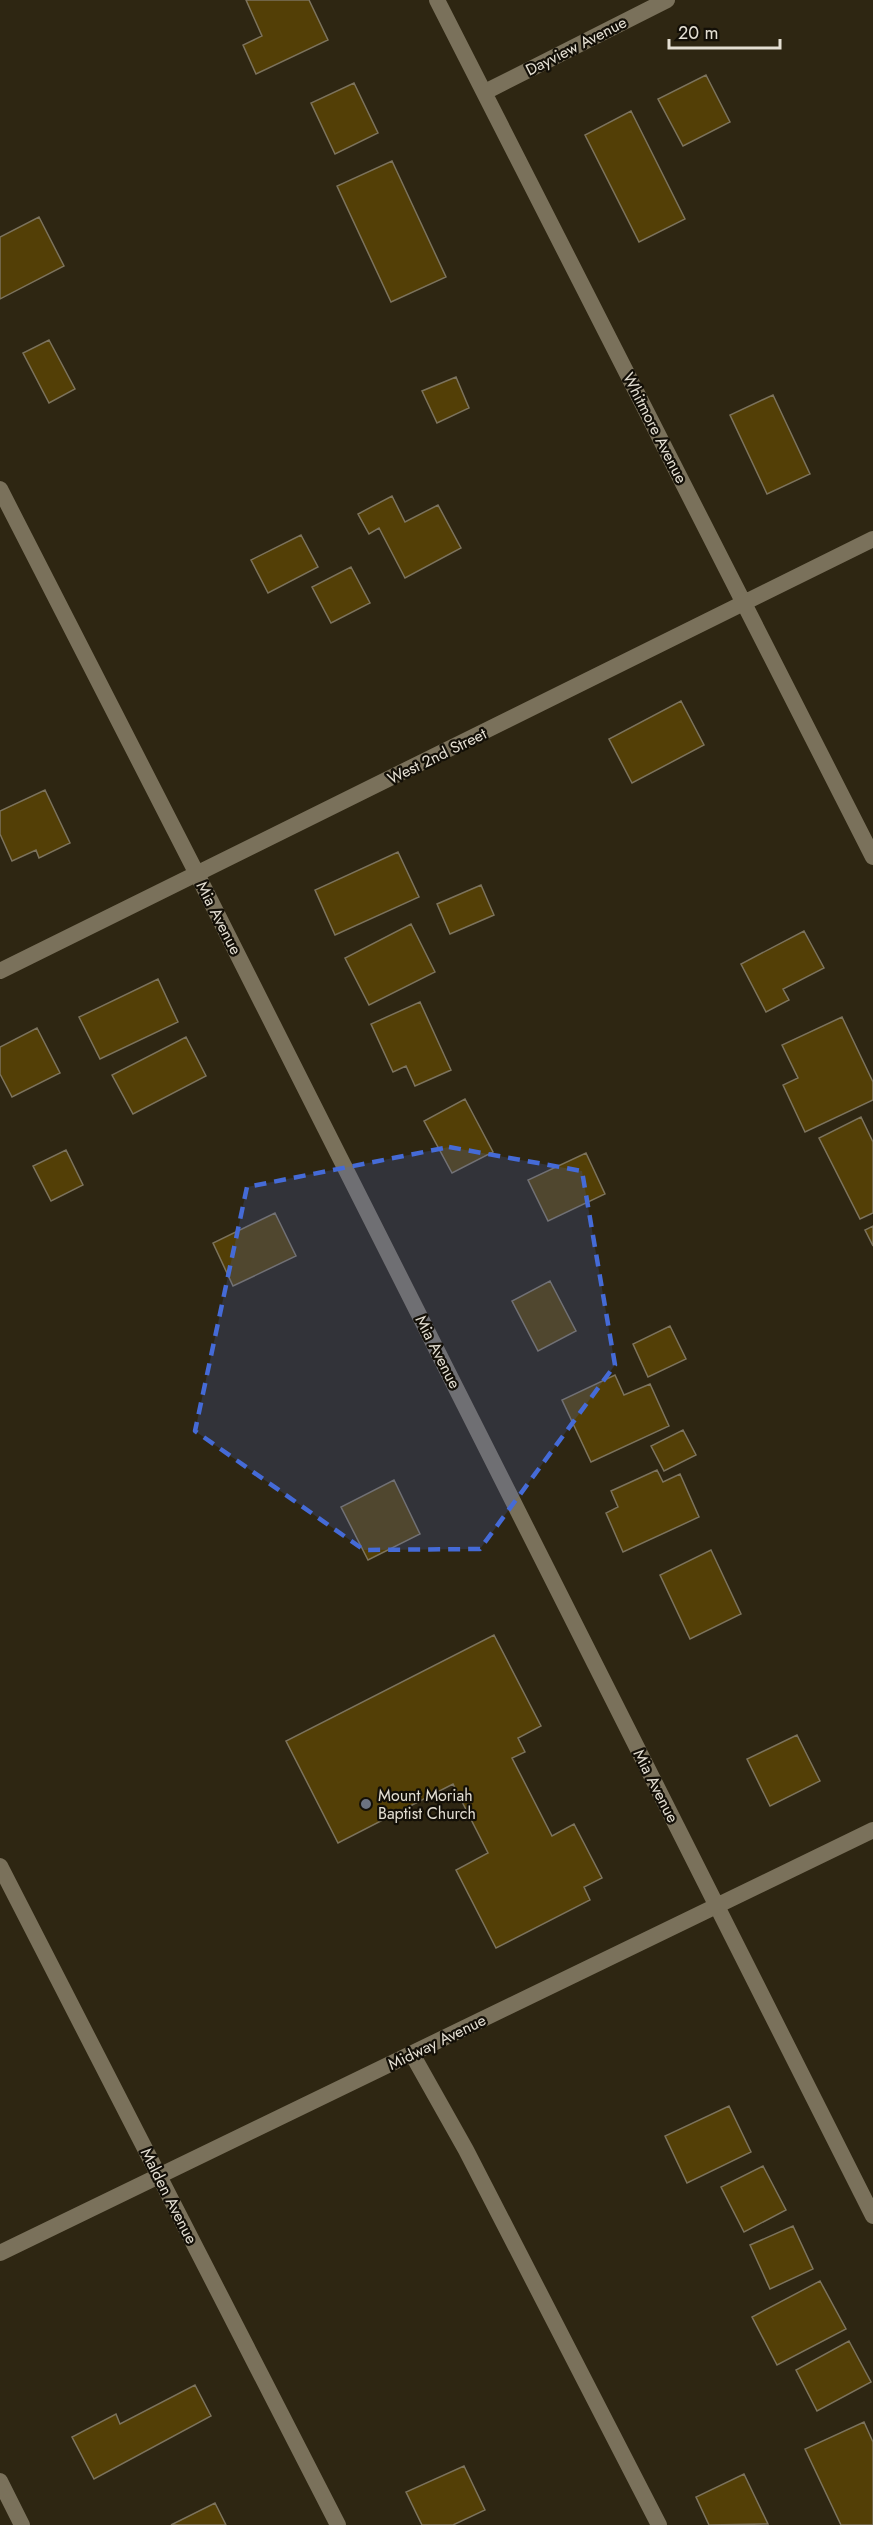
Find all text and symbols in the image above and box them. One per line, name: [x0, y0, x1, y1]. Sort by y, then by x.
street label: Dayview Avenue: [521, 11, 631, 81]
scale bar: [669, 12, 780, 50]
text: 20 m: [678, 20, 718, 46]
street label: Whitmore Avenue: [617, 369, 693, 487]
street label: West 2nd Street: [384, 722, 490, 790]
street label: Mia Avenue: [191, 877, 247, 959]
street label: Mia Avenue: [410, 1311, 466, 1393]
street label: Mia Avenue: [628, 1745, 684, 1827]
place label: Mount Moriah Baptist Church: [378, 1784, 476, 1825]
marker: Mount Moriah Baptist Church: [359, 1797, 373, 1811]
street label: Midway Avenue: [384, 2008, 490, 2076]
street label: Malden Avenue: [135, 2144, 203, 2248]

